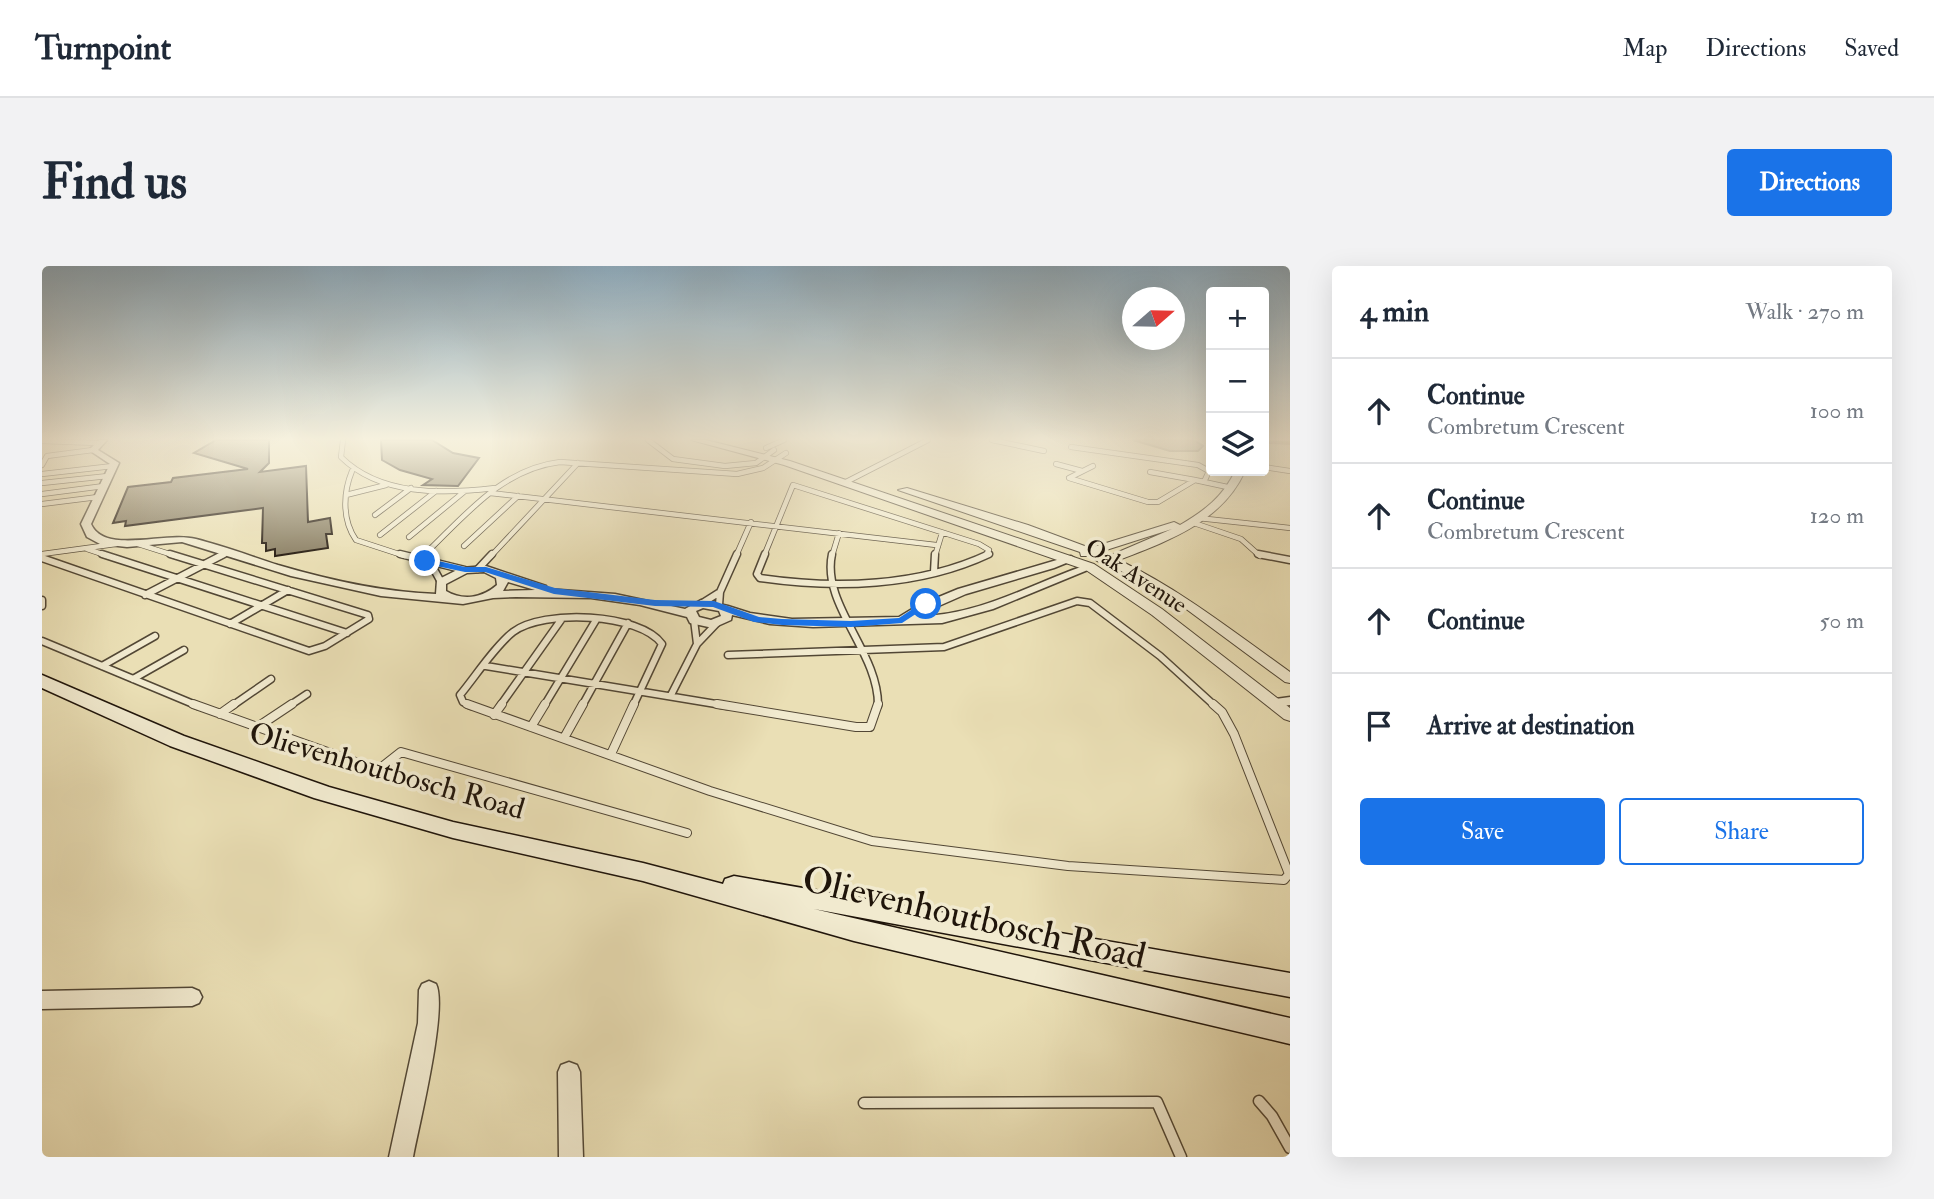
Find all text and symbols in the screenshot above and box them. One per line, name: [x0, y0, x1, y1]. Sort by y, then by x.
text: Turnpoint: [35, 28, 171, 69]
text: Map: [1622, 33, 1667, 64]
text: Directions: [1705, 33, 1806, 64]
text: Saved: [1844, 33, 1899, 64]
button: Directions: [1727, 149, 1892, 216]
text: Find us: [42, 152, 187, 213]
north arrow: [1122, 287, 1185, 350]
map controls: [1206, 287, 1269, 476]
button: +: [1206, 287, 1269, 350]
text: 4 min: [1360, 293, 1429, 330]
text: Walk · 270 m: [1745, 297, 1864, 326]
button: −: [1206, 350, 1269, 413]
text: Continue: [1427, 380, 1525, 412]
icon: ahead: [1360, 392, 1398, 430]
text: 100 m: [1810, 396, 1864, 425]
text: Combretum Crescent: [1427, 412, 1625, 441]
button: layers: [1206, 413, 1269, 476]
text: Continue: [1427, 485, 1525, 517]
icon: ahead: [1360, 497, 1398, 535]
text: 120 m: [1810, 501, 1864, 530]
text: Combretum Crescent: [1427, 517, 1625, 546]
street label: Oak Avenue: [1079, 532, 1193, 620]
route end: [409, 545, 440, 576]
route start: [910, 588, 941, 619]
icon: ahead: [1360, 602, 1398, 640]
text: Continue: [1427, 605, 1525, 637]
text: 50 m: [1820, 606, 1864, 635]
icon: arrive: [1360, 707, 1398, 745]
text: Arrive at destination: [1427, 710, 1635, 742]
street label: Olievenhoutbosch Road: [245, 714, 529, 828]
button: Save: [1360, 798, 1605, 865]
button: Share: [1619, 798, 1864, 865]
street label: Olievenhoutbosch Road: [798, 856, 1150, 980]

